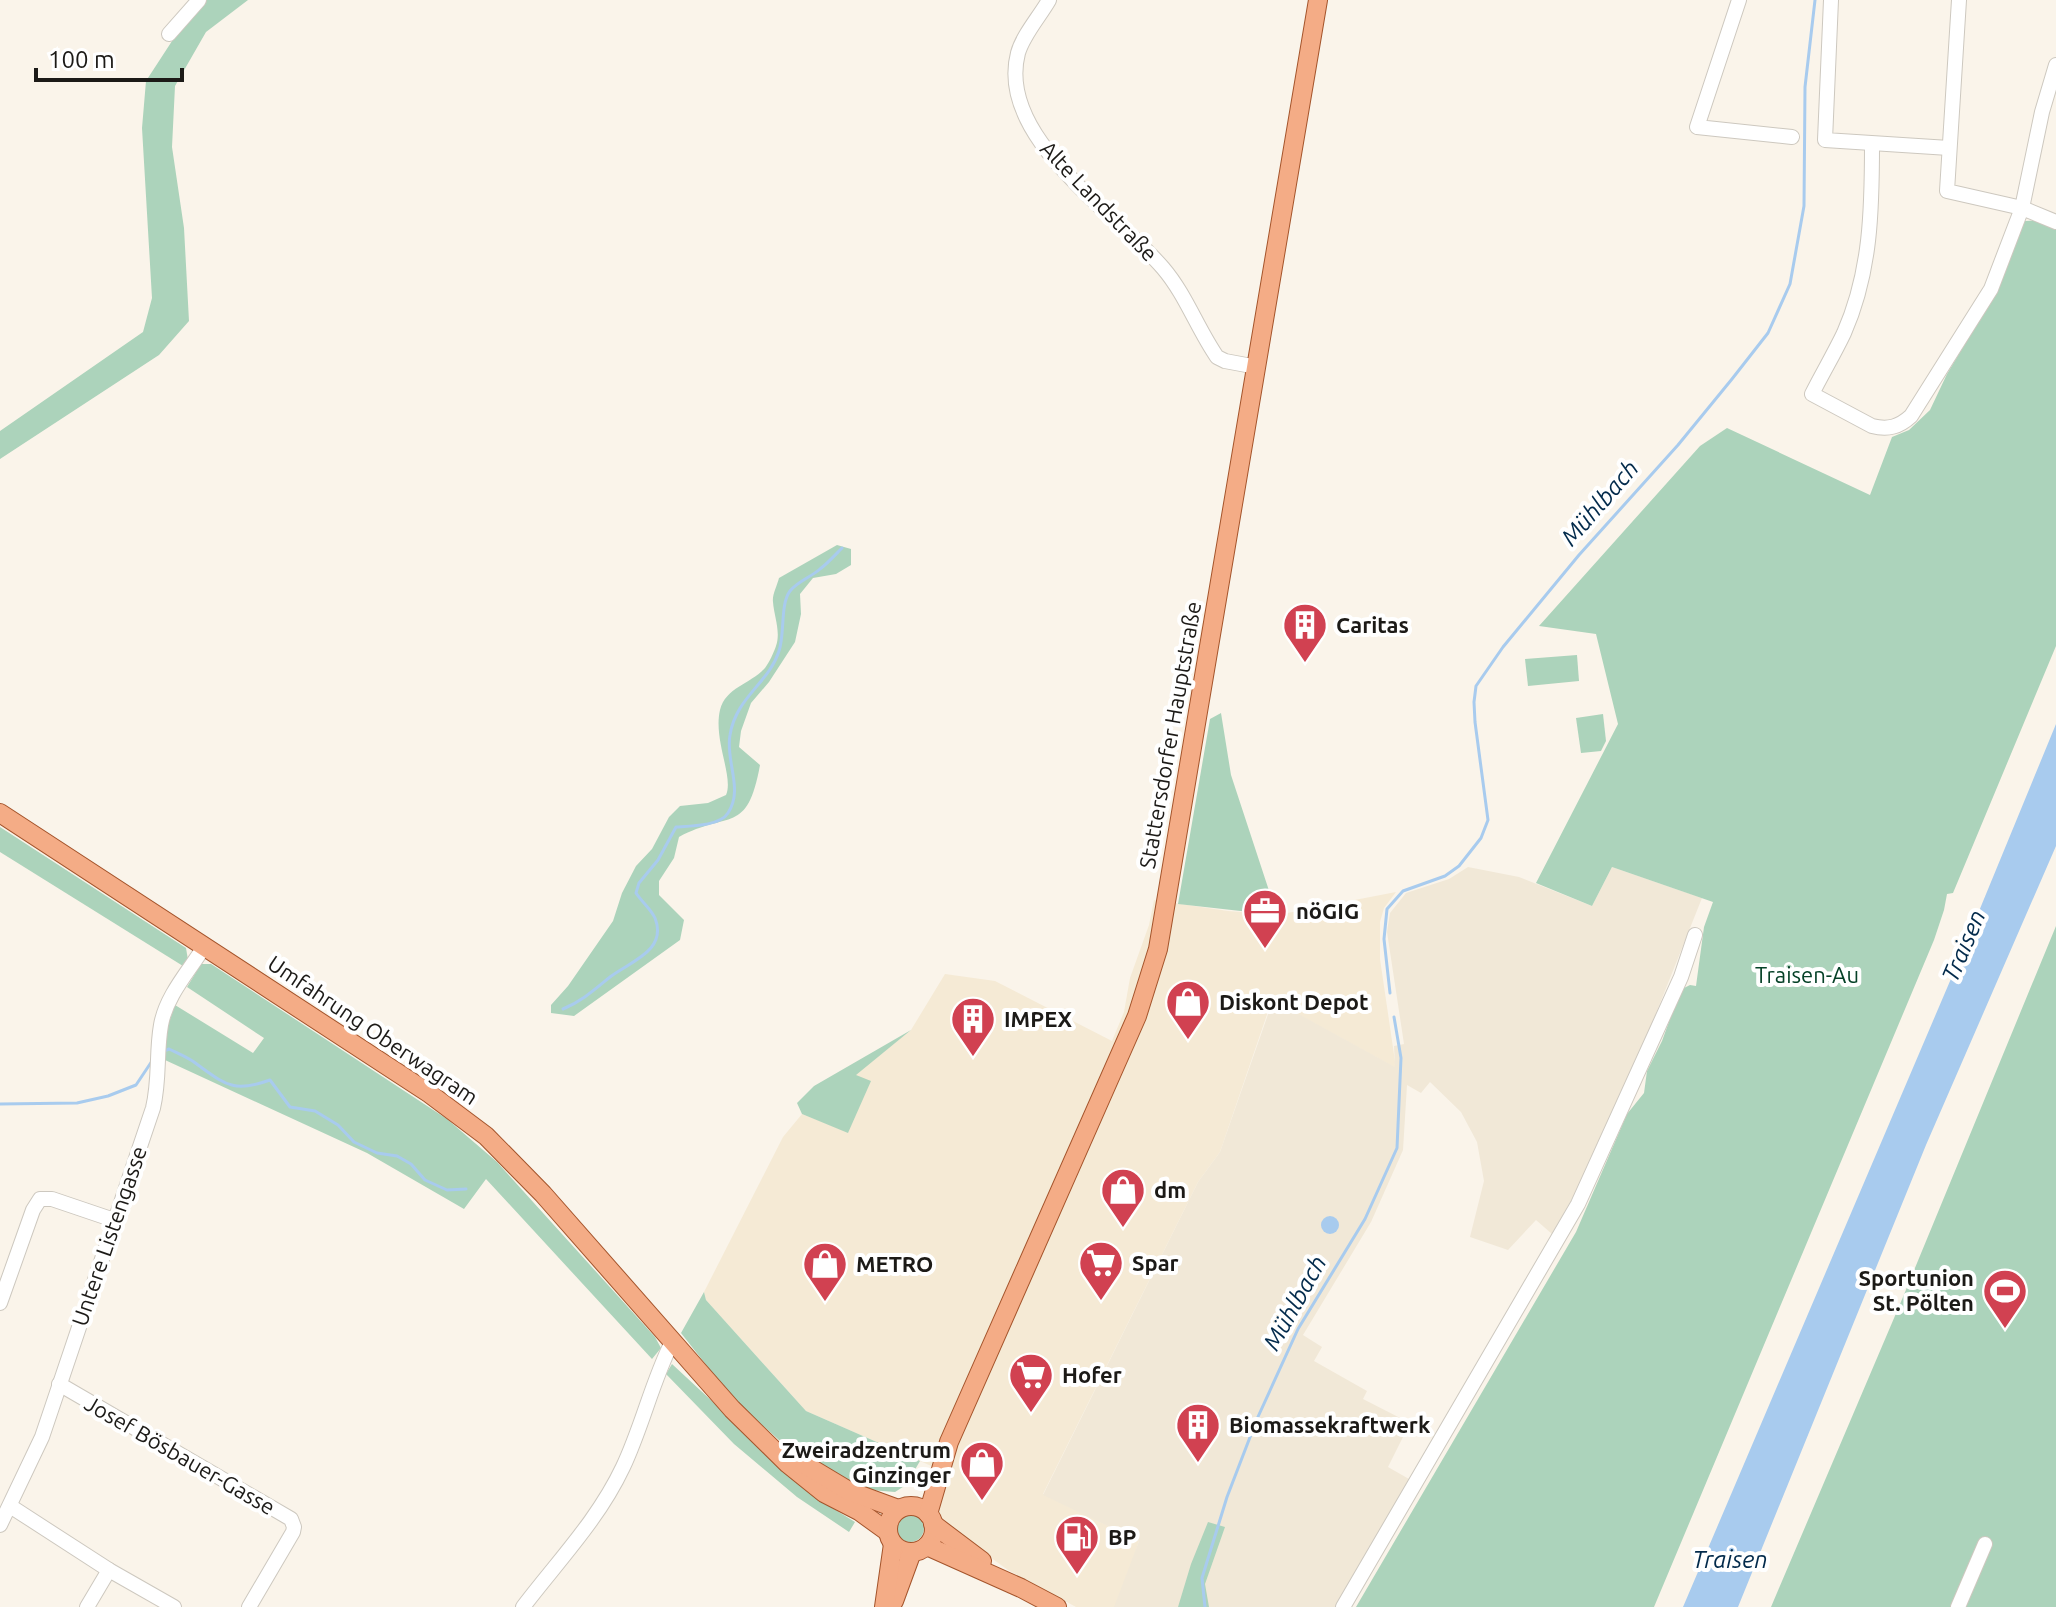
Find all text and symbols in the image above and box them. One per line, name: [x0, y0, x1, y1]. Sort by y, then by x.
scale bar: [36, 32, 182, 82]
text: 100 m: [48, 46, 115, 73]
street label: Alte Landstraße: [1036, 135, 1163, 266]
water label: Mühlbach: [1555, 455, 1644, 551]
street label: Stattersdorfer Hauptstraße: [1134, 599, 1205, 870]
building icon: Caritas: [1281, 601, 1329, 664]
place label: Caritas: [1336, 612, 1409, 637]
office icon: nöGIG: [1241, 887, 1289, 950]
place label: nöGIG: [1296, 898, 1359, 923]
water label: Traisen: [1936, 906, 1991, 986]
street label: Umfahrung Oberwagram: [264, 950, 483, 1109]
park label: Traisen-Au: [1755, 962, 1859, 987]
shop icon: Diskont Depot: [1164, 978, 1212, 1041]
place label: Diskont Depot: [1219, 989, 1369, 1014]
building icon: IMPEX: [949, 995, 997, 1058]
place label: IMPEX: [1004, 1006, 1073, 1031]
street label: Untere Listengasse: [66, 1143, 151, 1329]
shop icon: dm: [1099, 1166, 1147, 1229]
place label: dm: [1154, 1177, 1186, 1202]
supermarket icon: Spar: [1077, 1239, 1125, 1302]
shop icon: METRO: [801, 1240, 849, 1303]
place label: Spar: [1132, 1250, 1179, 1275]
place label: METRO: [856, 1251, 933, 1276]
water label: Mühlbach: [1258, 1251, 1332, 1355]
place label: Sportunion St. Pölten: [1859, 1265, 1974, 1315]
sports icon: Sportunion St. Pölten: [1981, 1267, 2029, 1330]
supermarket icon: Hofer: [1007, 1351, 1055, 1414]
place label: Hofer: [1062, 1362, 1122, 1387]
street label: Josef Bösbauer-Gasse: [81, 1390, 280, 1519]
building icon: Biomassekraftwerk: [1174, 1401, 1222, 1464]
place label: Biomassekraftwerk: [1229, 1412, 1431, 1437]
place label: Zweiradzentrum Ginzinger: [782, 1437, 951, 1487]
shop icon: Zweiradzentrum Ginzinger: [958, 1439, 1006, 1502]
fuel station icon: BP: [1053, 1513, 1101, 1576]
place label: BP: [1108, 1524, 1137, 1549]
water label: Traisen: [1692, 1546, 1768, 1573]

